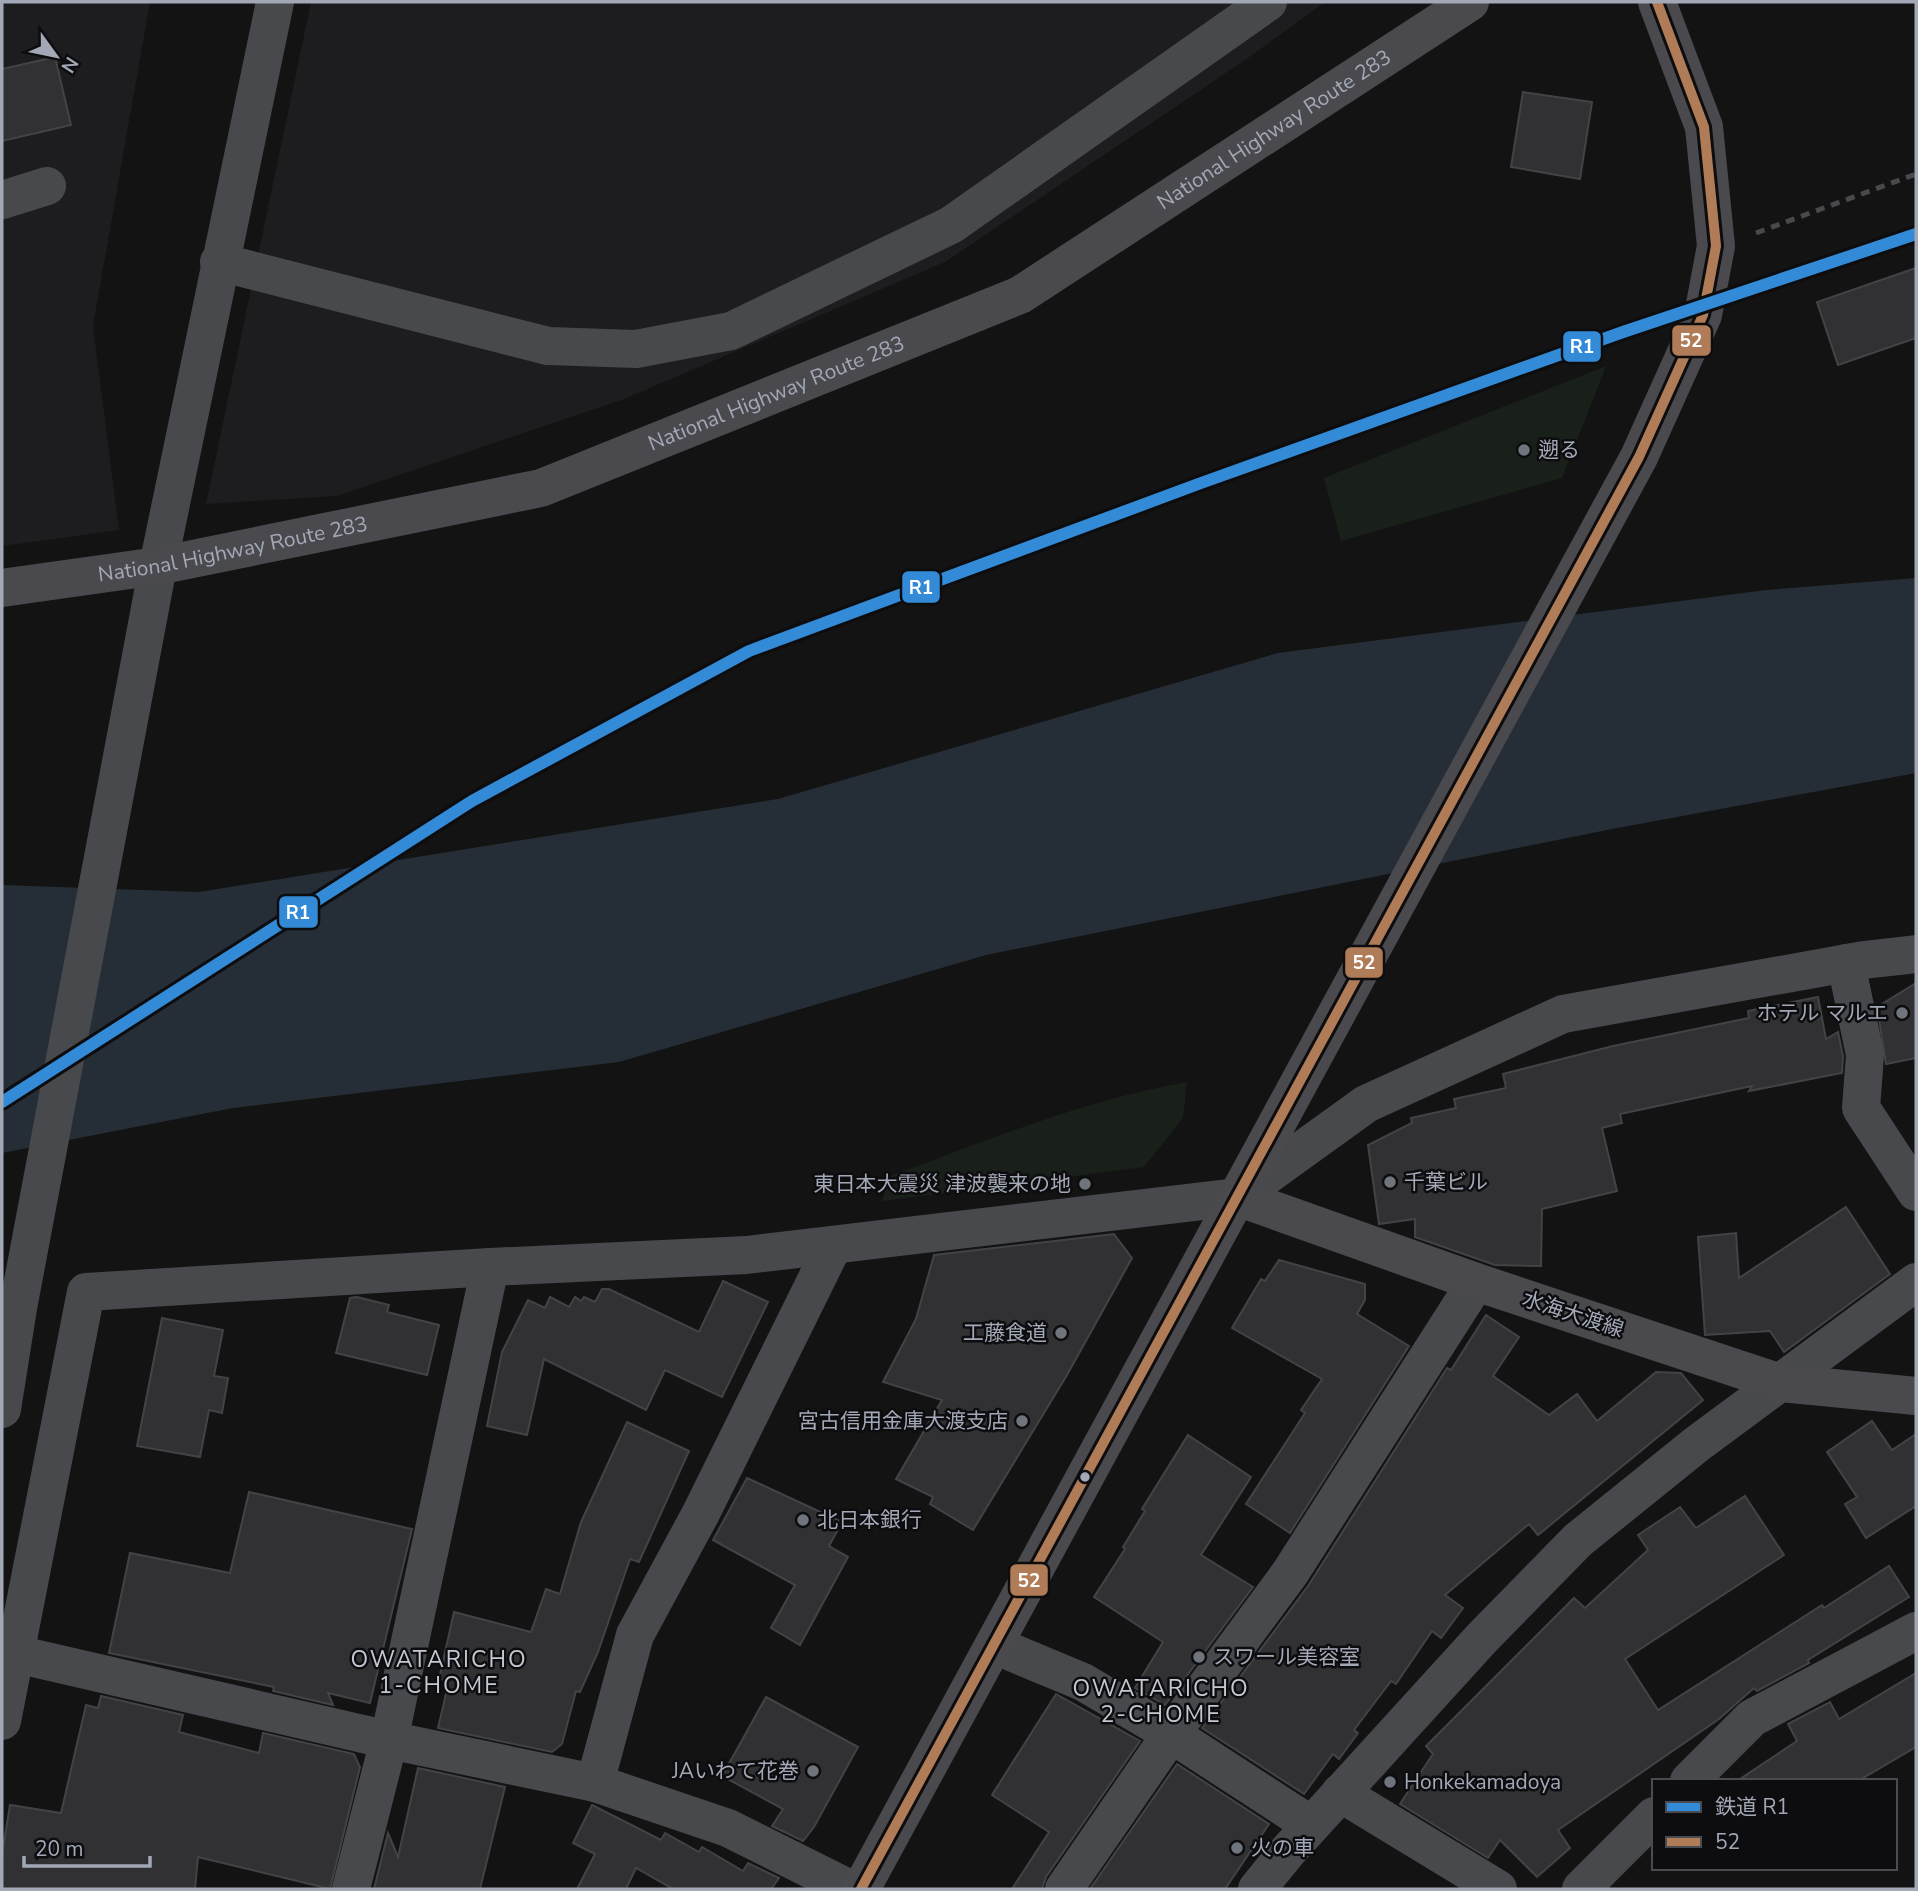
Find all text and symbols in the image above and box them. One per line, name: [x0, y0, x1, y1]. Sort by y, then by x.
north arrow: [21, 21, 91, 91]
street label: National Highway Route 283: [1152, 43, 1396, 216]
text: N: [55, 52, 84, 78]
line badge: 52: [1671, 324, 1712, 357]
text: 52: [1680, 328, 1702, 354]
street label: National Highway Route 283: [644, 329, 909, 457]
line badge: R1: [1562, 330, 1602, 363]
text: R1: [1570, 334, 1594, 360]
place label: 遡る: [1538, 436, 1580, 464]
marker: 遡る: [1516, 442, 1532, 458]
street label: National Highway Route 283: [96, 510, 370, 588]
line badge: R1: [901, 570, 941, 604]
text: R1: [909, 575, 933, 601]
line badge: R1: [278, 895, 319, 929]
text: R1: [286, 900, 310, 926]
line badge: 52: [1344, 946, 1384, 979]
text: 52: [1353, 950, 1375, 976]
place label: ホテル マルエ: [1757, 999, 1888, 1027]
marker: ホテル マルエ: [1894, 1005, 1910, 1021]
place label: 千葉ビル: [1404, 1168, 1488, 1196]
place label: 東日本大震災 津波襲来の地: [814, 1170, 1071, 1198]
marker: 千葉ビル: [1382, 1174, 1398, 1190]
marker: 東日本大震災 津波襲来の地: [1077, 1176, 1093, 1192]
street label: 水海大渡線: [1519, 1284, 1627, 1344]
place label: 工藤食道: [963, 1319, 1047, 1347]
marker: 工藤食道: [1053, 1325, 1069, 1341]
place label: 宮古信用金庫大渡支店: [798, 1407, 1008, 1435]
marker: 宮古信用金庫大渡支店: [1014, 1413, 1030, 1429]
unlabelled marker: [1078, 1470, 1092, 1484]
place label: 北日本銀行: [817, 1506, 922, 1534]
marker: 北日本銀行: [795, 1512, 811, 1528]
line badge: 52: [1009, 1563, 1049, 1597]
text: 52: [1018, 1568, 1040, 1594]
place label: スワール美容室: [1213, 1643, 1360, 1671]
district label: OWATARICHO 1-CHOME: [350, 1644, 528, 1701]
marker: スワール美容室: [1191, 1649, 1207, 1665]
district label: OWATARICHO 2-CHOME: [1072, 1673, 1250, 1730]
place label: JAいわて花巻: [671, 1757, 799, 1785]
marker: JAいわて花巻: [805, 1763, 821, 1779]
place label: Honkekamadoya: [1404, 1768, 1561, 1796]
marker: Honkekamadoya: [1382, 1774, 1398, 1790]
legend: [1652, 1779, 1897, 1870]
text: 鉄道 R1: [1715, 1793, 1789, 1821]
scale bar: [24, 1825, 150, 1869]
text: 52: [1715, 1828, 1740, 1856]
place label: 火の車: [1251, 1834, 1314, 1862]
text: 20 m: [35, 1835, 84, 1863]
marker: 火の車: [1229, 1840, 1245, 1856]

